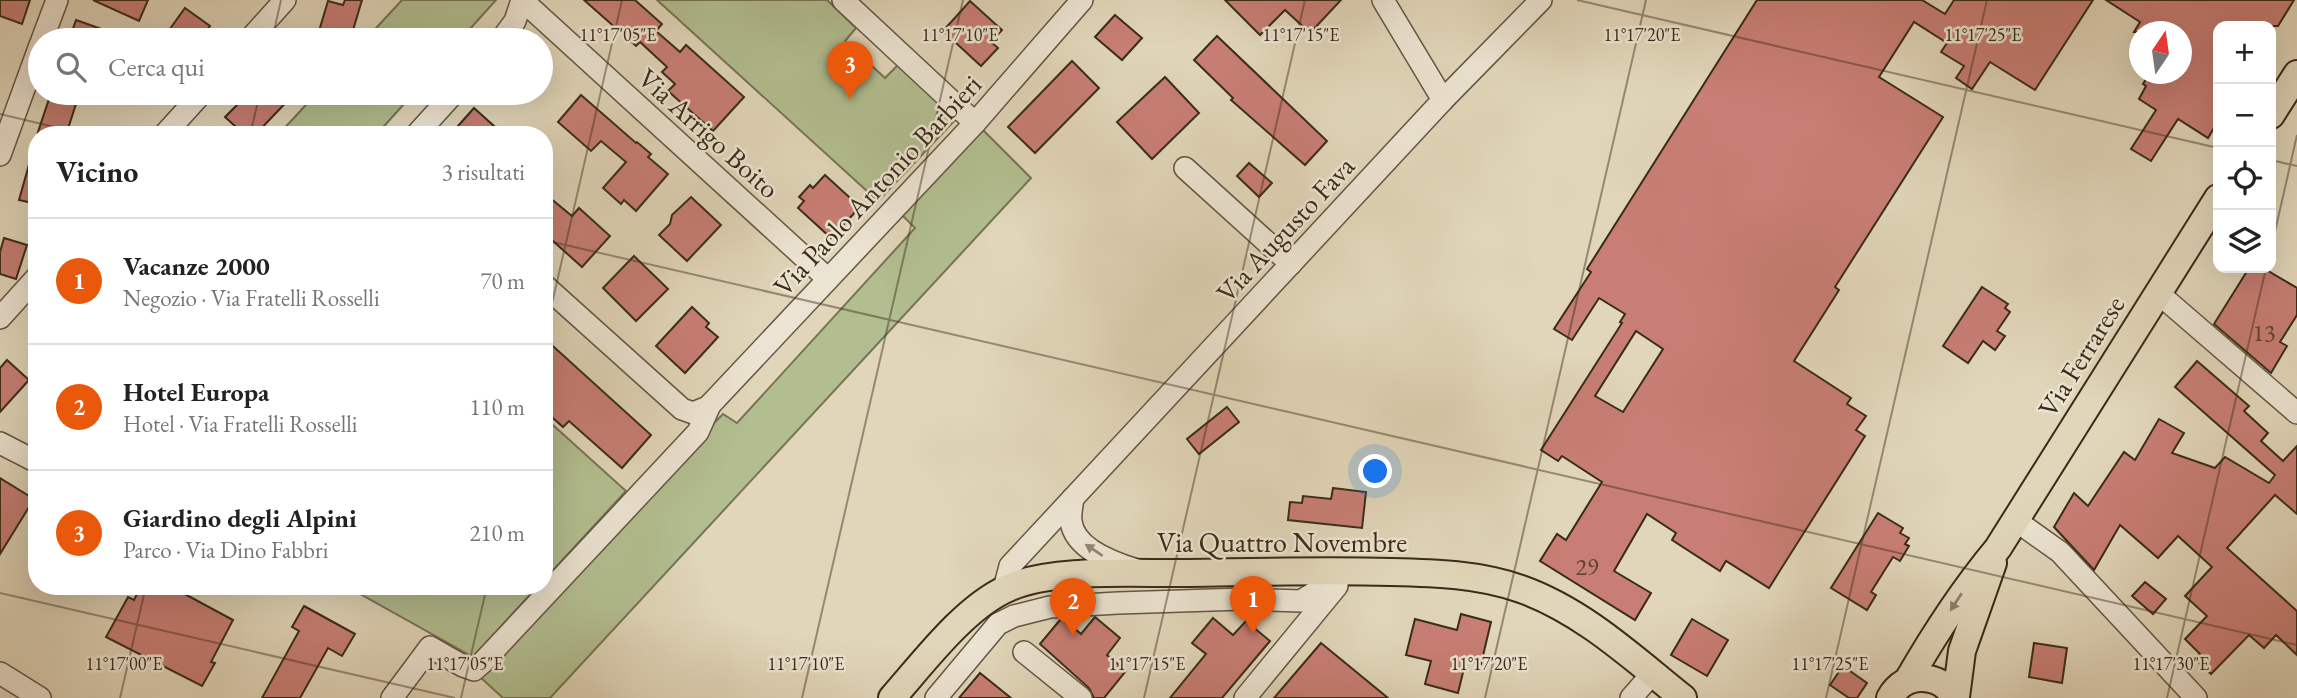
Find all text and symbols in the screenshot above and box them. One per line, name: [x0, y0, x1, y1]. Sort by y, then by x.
north arrow: [2129, 21, 2192, 84]
map controls: [2213, 21, 2276, 273]
button: +: [2213, 21, 2276, 84]
text: 11°17'05"E: [580, 23, 656, 46]
text: 11°17'10"E: [922, 23, 998, 46]
text: 11°17'15"E: [1263, 23, 1339, 46]
text: 11°17'20"E: [1604, 23, 1680, 46]
text: 11°17'25"E: [1945, 23, 2021, 46]
search box: [28, 28, 553, 105]
pin: 3: [827, 41, 873, 99]
icon: search: [52, 48, 90, 86]
text: Cerca qui: [108, 50, 205, 84]
street label: Via Arrigo Boito: [631, 60, 787, 206]
street label: Via Paolo Antonio Barbieri: [765, 67, 989, 303]
button: −: [2213, 84, 2276, 147]
button: locate: [2213, 147, 2276, 210]
street label: Via Augusto Fava: [1208, 148, 1363, 310]
text: Vicino: [56, 152, 138, 191]
text: 3 risultati: [442, 157, 525, 187]
button: layers: [2213, 210, 2276, 273]
text: Vacanze 2000: [123, 249, 270, 283]
text: 1: [73, 266, 85, 296]
text: 70 m: [480, 266, 525, 296]
text: Negozio · Via Fratelli Rosselli: [123, 283, 380, 313]
street label: Via Ferrarese: [2030, 289, 2132, 423]
house number: 13: [2252, 317, 2276, 348]
text: Hotel Europa: [123, 375, 269, 409]
text: 2: [73, 392, 85, 422]
text: 110 m: [469, 392, 525, 422]
text: Hotel · Via Fratelli Rosselli: [123, 409, 357, 439]
your location: [1358, 454, 1392, 488]
text: Giardino degli Alpini: [123, 501, 357, 535]
text: 3: [73, 518, 85, 548]
text: 210 m: [469, 518, 525, 548]
street label: Via Quattro Novembre: [1157, 524, 1407, 560]
text: Parco · Via Dino Fabbri: [123, 535, 328, 565]
one-way arrow: [1084, 543, 1104, 556]
house number: 29: [1575, 551, 1599, 582]
pin: 1: [1230, 576, 1276, 634]
pin: 2: [1050, 578, 1096, 636]
one-way arrow: [1949, 593, 1963, 611]
text: 11°17'00"E: [86, 652, 162, 675]
text: 11°17'05"E: [427, 652, 503, 675]
text: 11°17'10"E: [768, 652, 844, 675]
text: 11°17'15"E: [1109, 652, 1185, 675]
text: 11°17'20"E: [1451, 652, 1527, 675]
text: 11°17'25"E: [1792, 652, 1868, 675]
text: 11°17'30"E: [2133, 652, 2209, 675]

